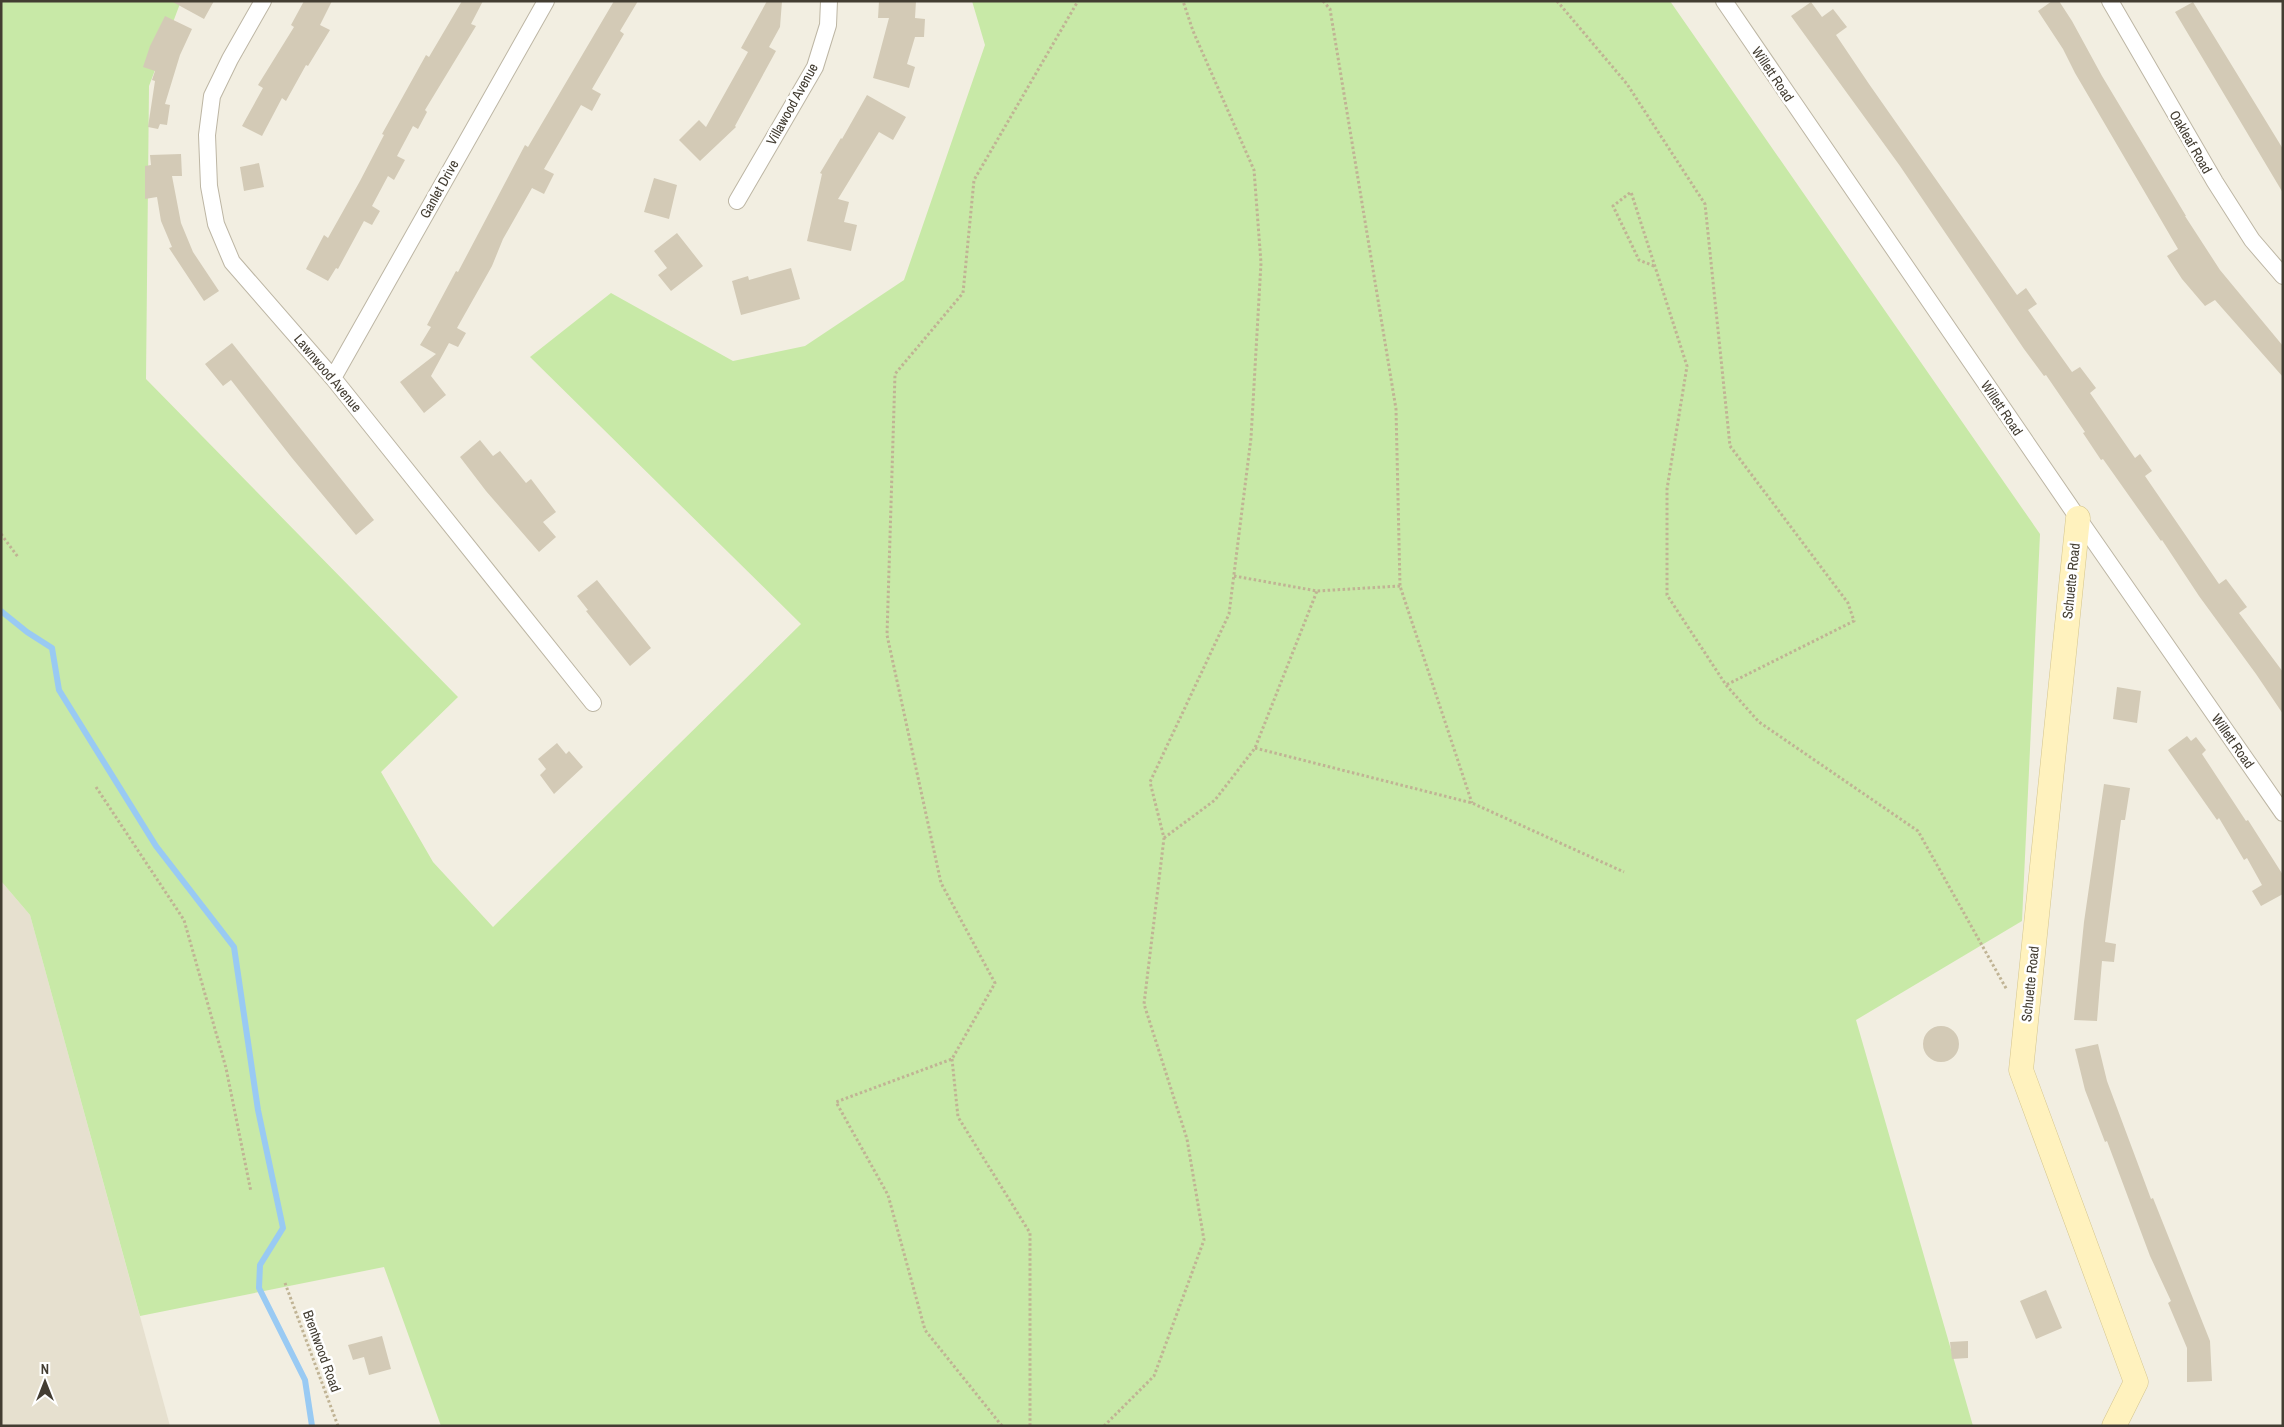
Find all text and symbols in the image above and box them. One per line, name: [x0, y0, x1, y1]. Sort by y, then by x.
street label: Willett Road: [1748, 43, 1798, 105]
street label: Villawood Avenue: [762, 60, 822, 148]
street label: Oakleaf Road: [2166, 107, 2216, 177]
street label: Ganlet Drive: [416, 156, 462, 222]
street label: Lawnwood Avenue: [290, 330, 366, 416]
street label: Willett Road: [1977, 377, 2027, 439]
street label: Schuette Road: [2058, 542, 2084, 620]
street label: Willett Road: [2208, 710, 2258, 772]
street label: Schuette Road: [2017, 945, 2043, 1023]
street label: Brentwood Road: [299, 1308, 345, 1394]
north arrow: [20, 1357, 70, 1407]
text: N: [41, 1360, 49, 1378]

